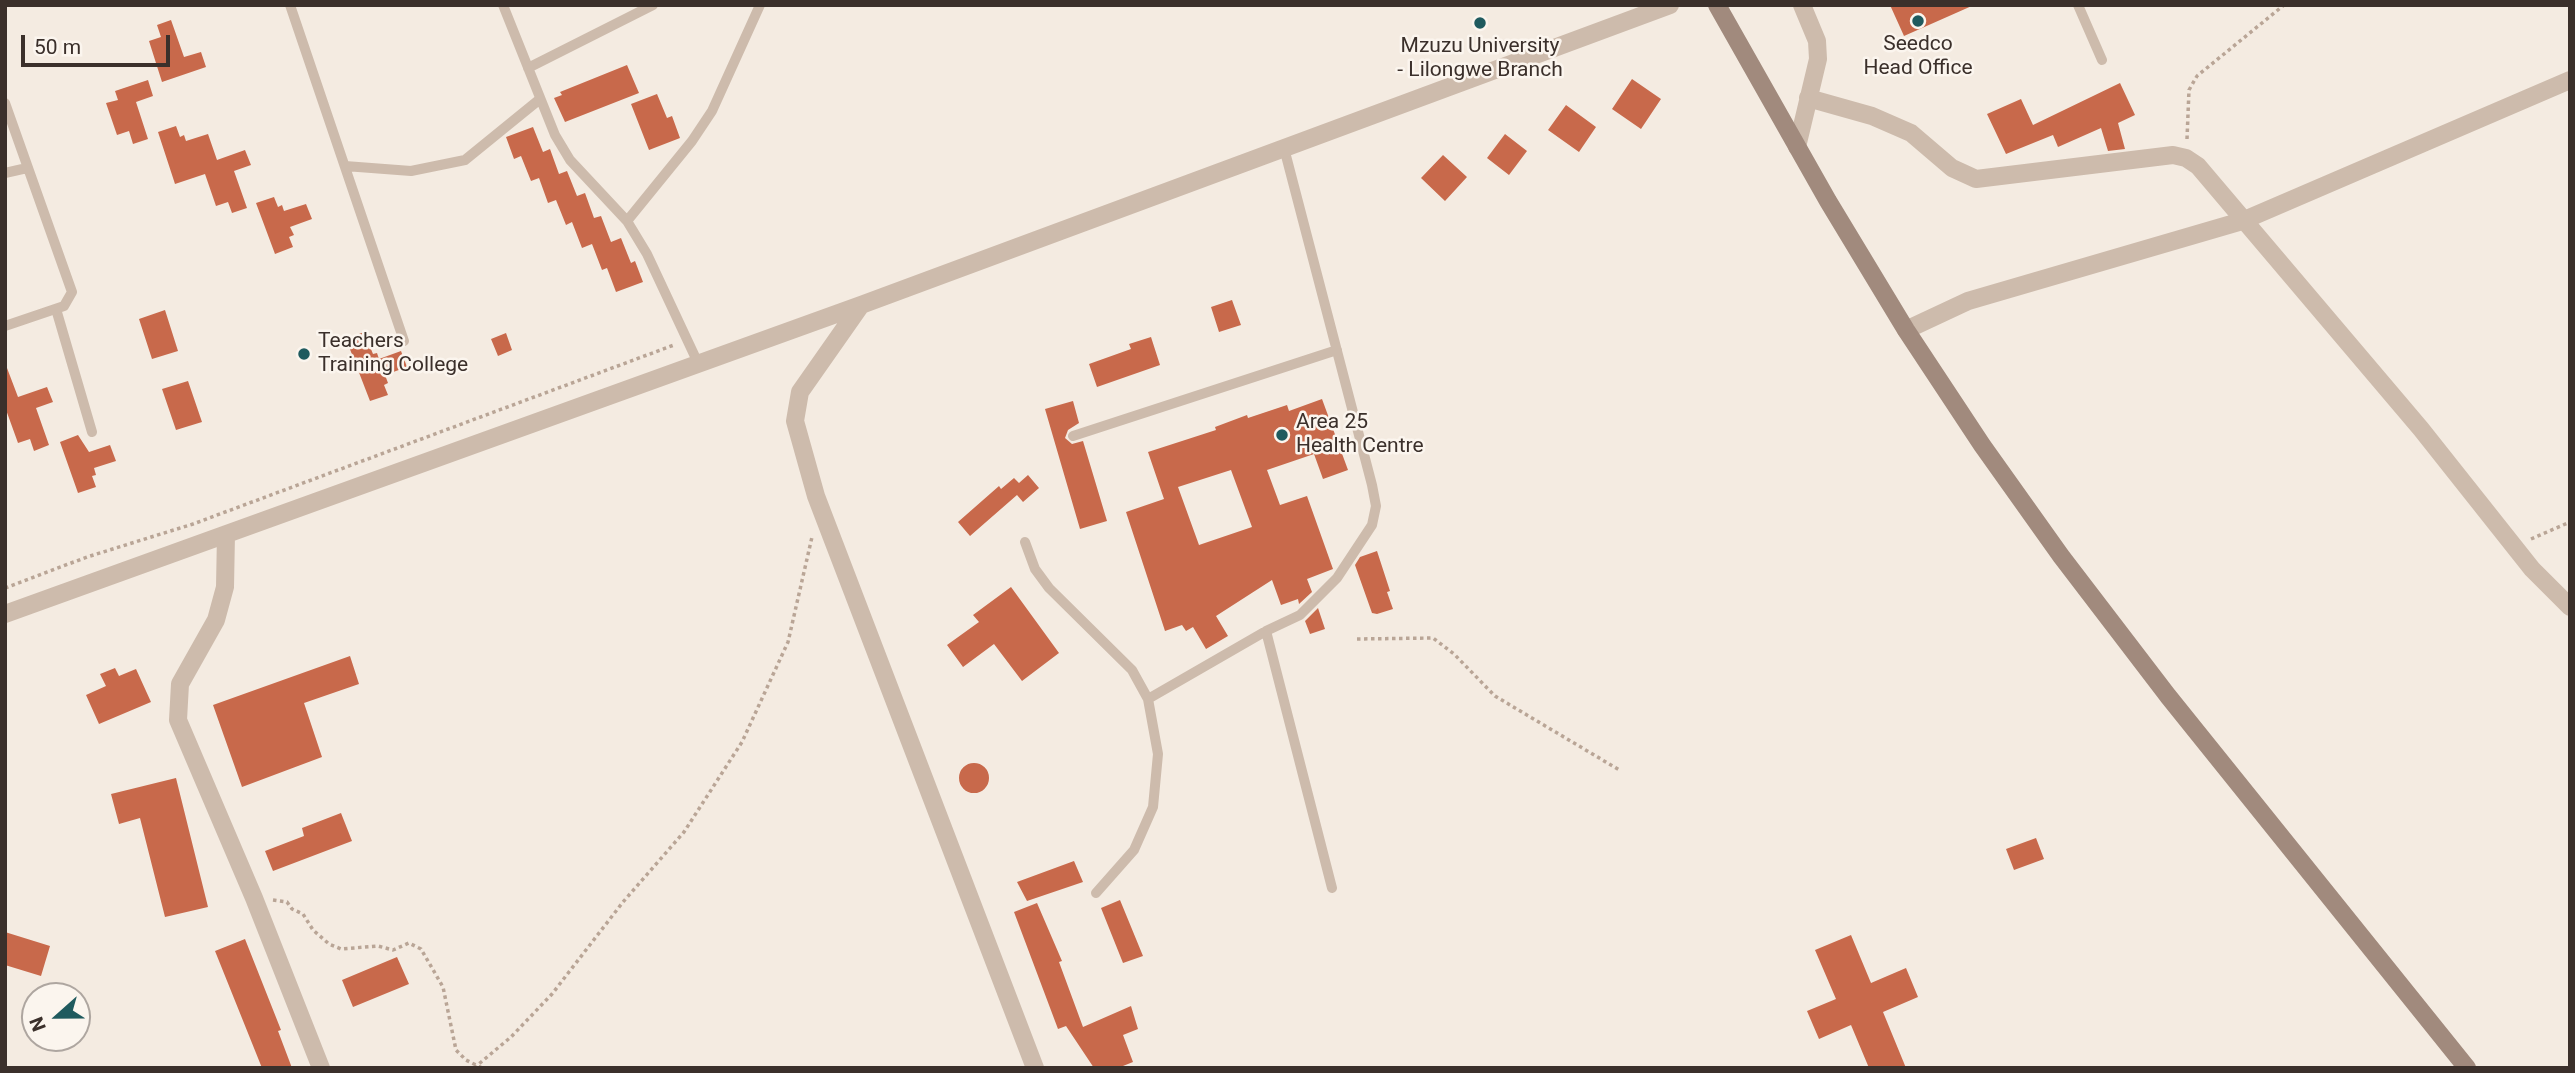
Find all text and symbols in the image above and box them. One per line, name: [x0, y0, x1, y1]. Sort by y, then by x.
marker: Seedco Head Office: [1910, 13, 1926, 29]
marker: Mzuzu University - Lilongwe Branch: [1472, 15, 1488, 31]
scale bar: [24, 21, 173, 65]
place label: Seedco Head Office: [1863, 32, 1973, 82]
place label: Mzuzu University - Lilongwe Branch: [1397, 34, 1563, 84]
text: 50 m: [34, 35, 81, 59]
place label: Teachers Training College: [318, 329, 468, 379]
marker: Teachers Training College: [296, 346, 312, 362]
place label: Area 25 Health Centre: [1296, 410, 1424, 460]
marker: Area 25 Health Centre: [1274, 427, 1290, 443]
north arrow: [21, 982, 91, 1052]
text: N: [25, 1014, 51, 1034]

